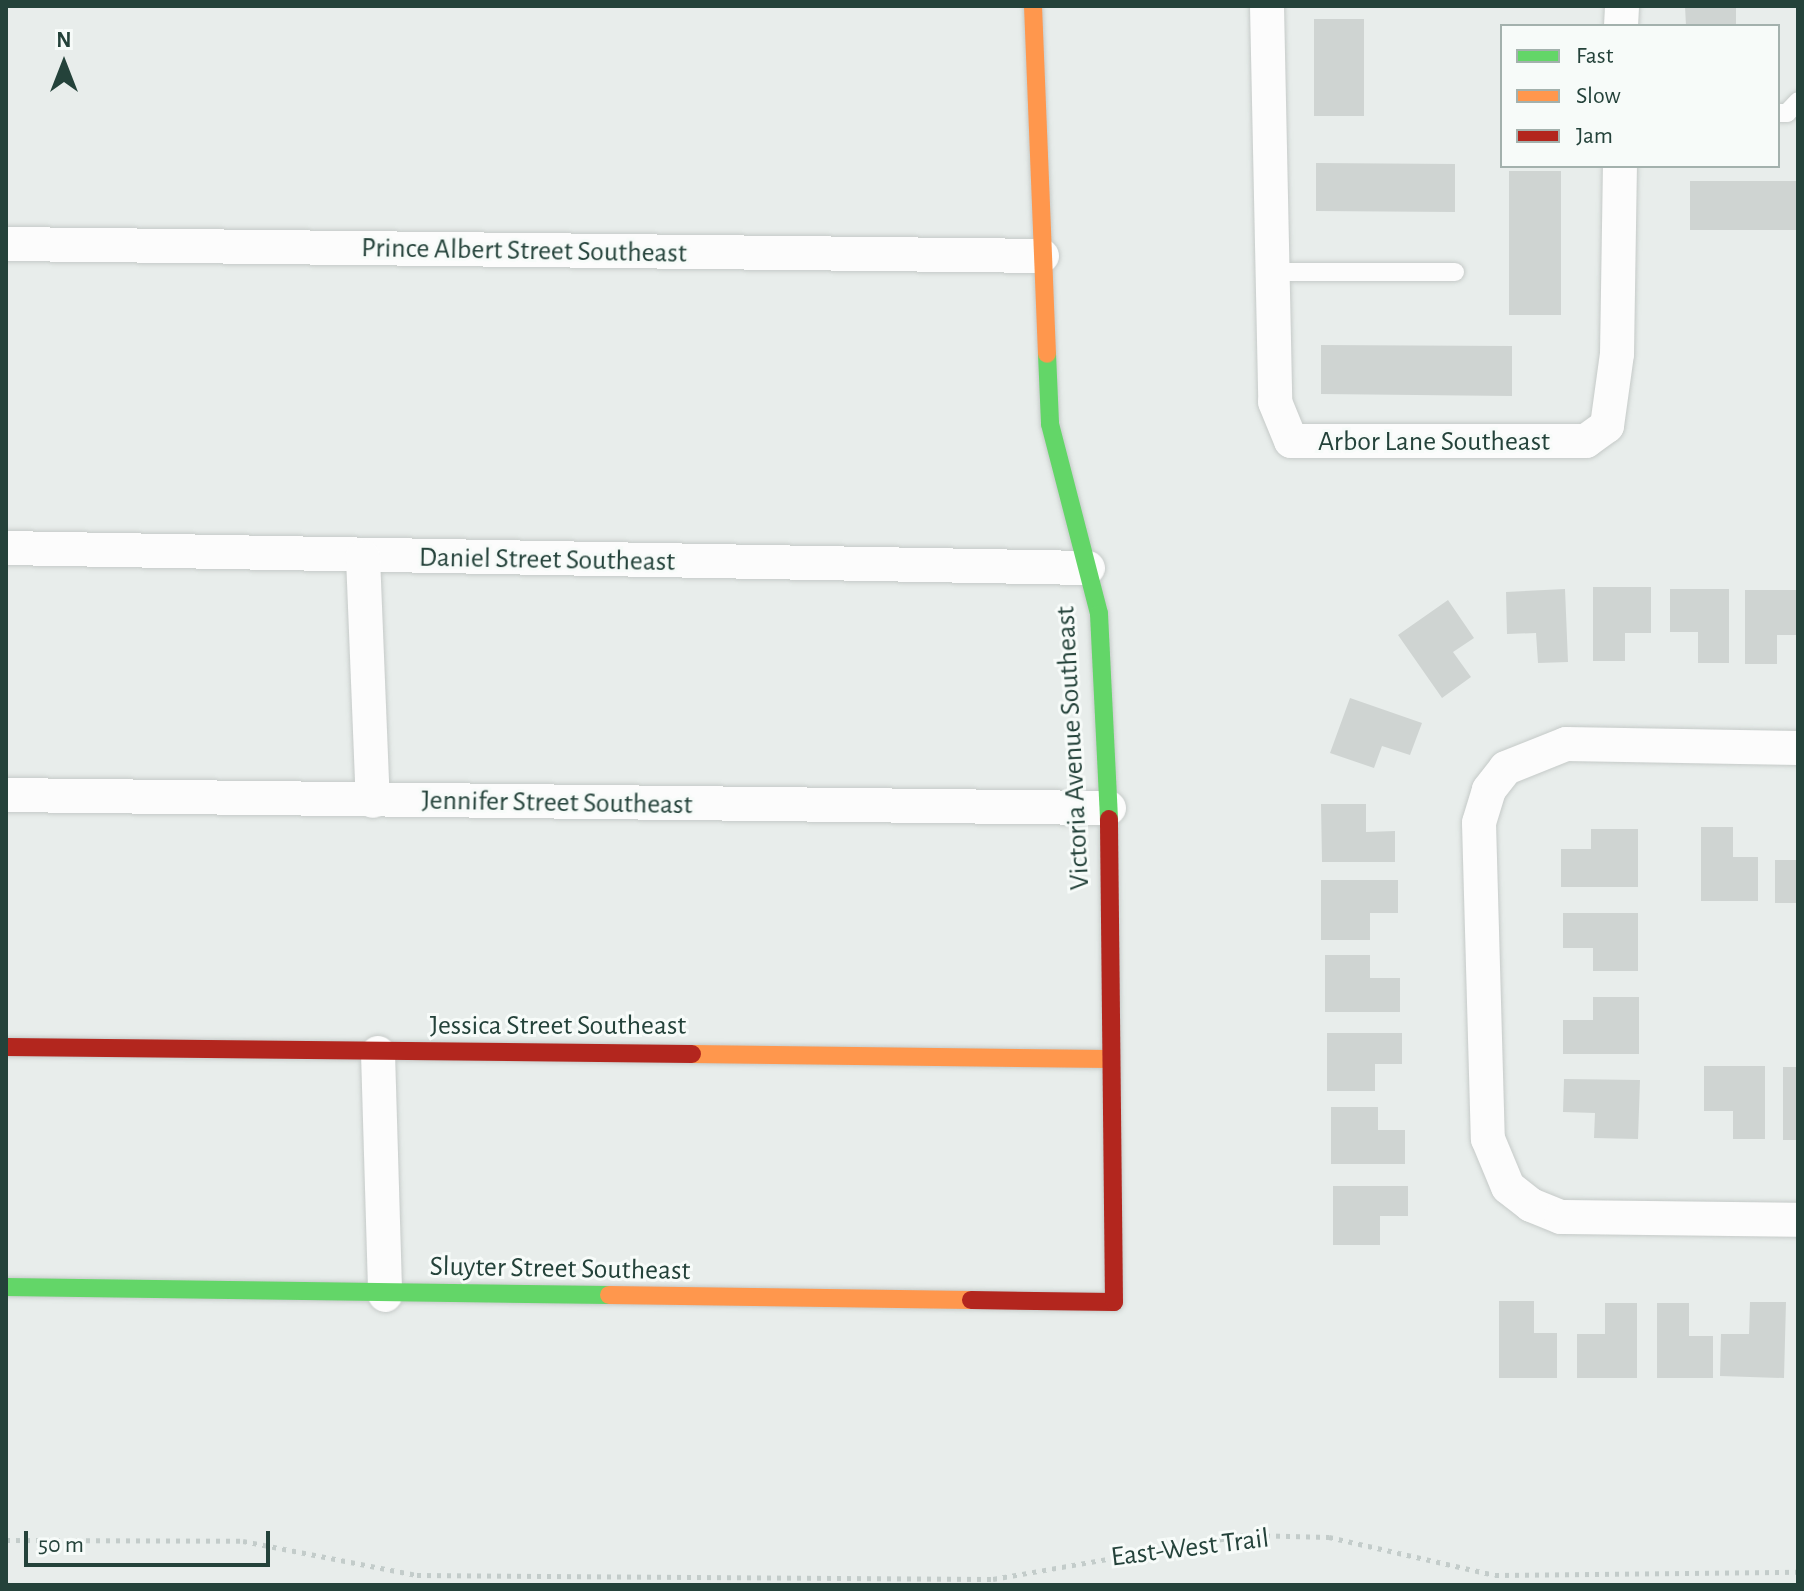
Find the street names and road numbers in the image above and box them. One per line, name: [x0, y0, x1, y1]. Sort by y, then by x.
street label: Prince Albert Street Southeast: [361, 231, 687, 271]
street label: Arbor Lane Southeast: [1318, 425, 1550, 459]
street label: Daniel Street Southeast: [419, 541, 675, 579]
street label: Victoria Avenue Southeast: [1049, 605, 1097, 891]
street label: Jennifer Street Southeast: [421, 784, 693, 822]
street label: Jessica Street Southeast: [430, 1009, 686, 1043]
street label: Sluyter Street Southeast: [429, 1250, 691, 1288]
street label: East-West Trail: [1109, 1522, 1271, 1574]

